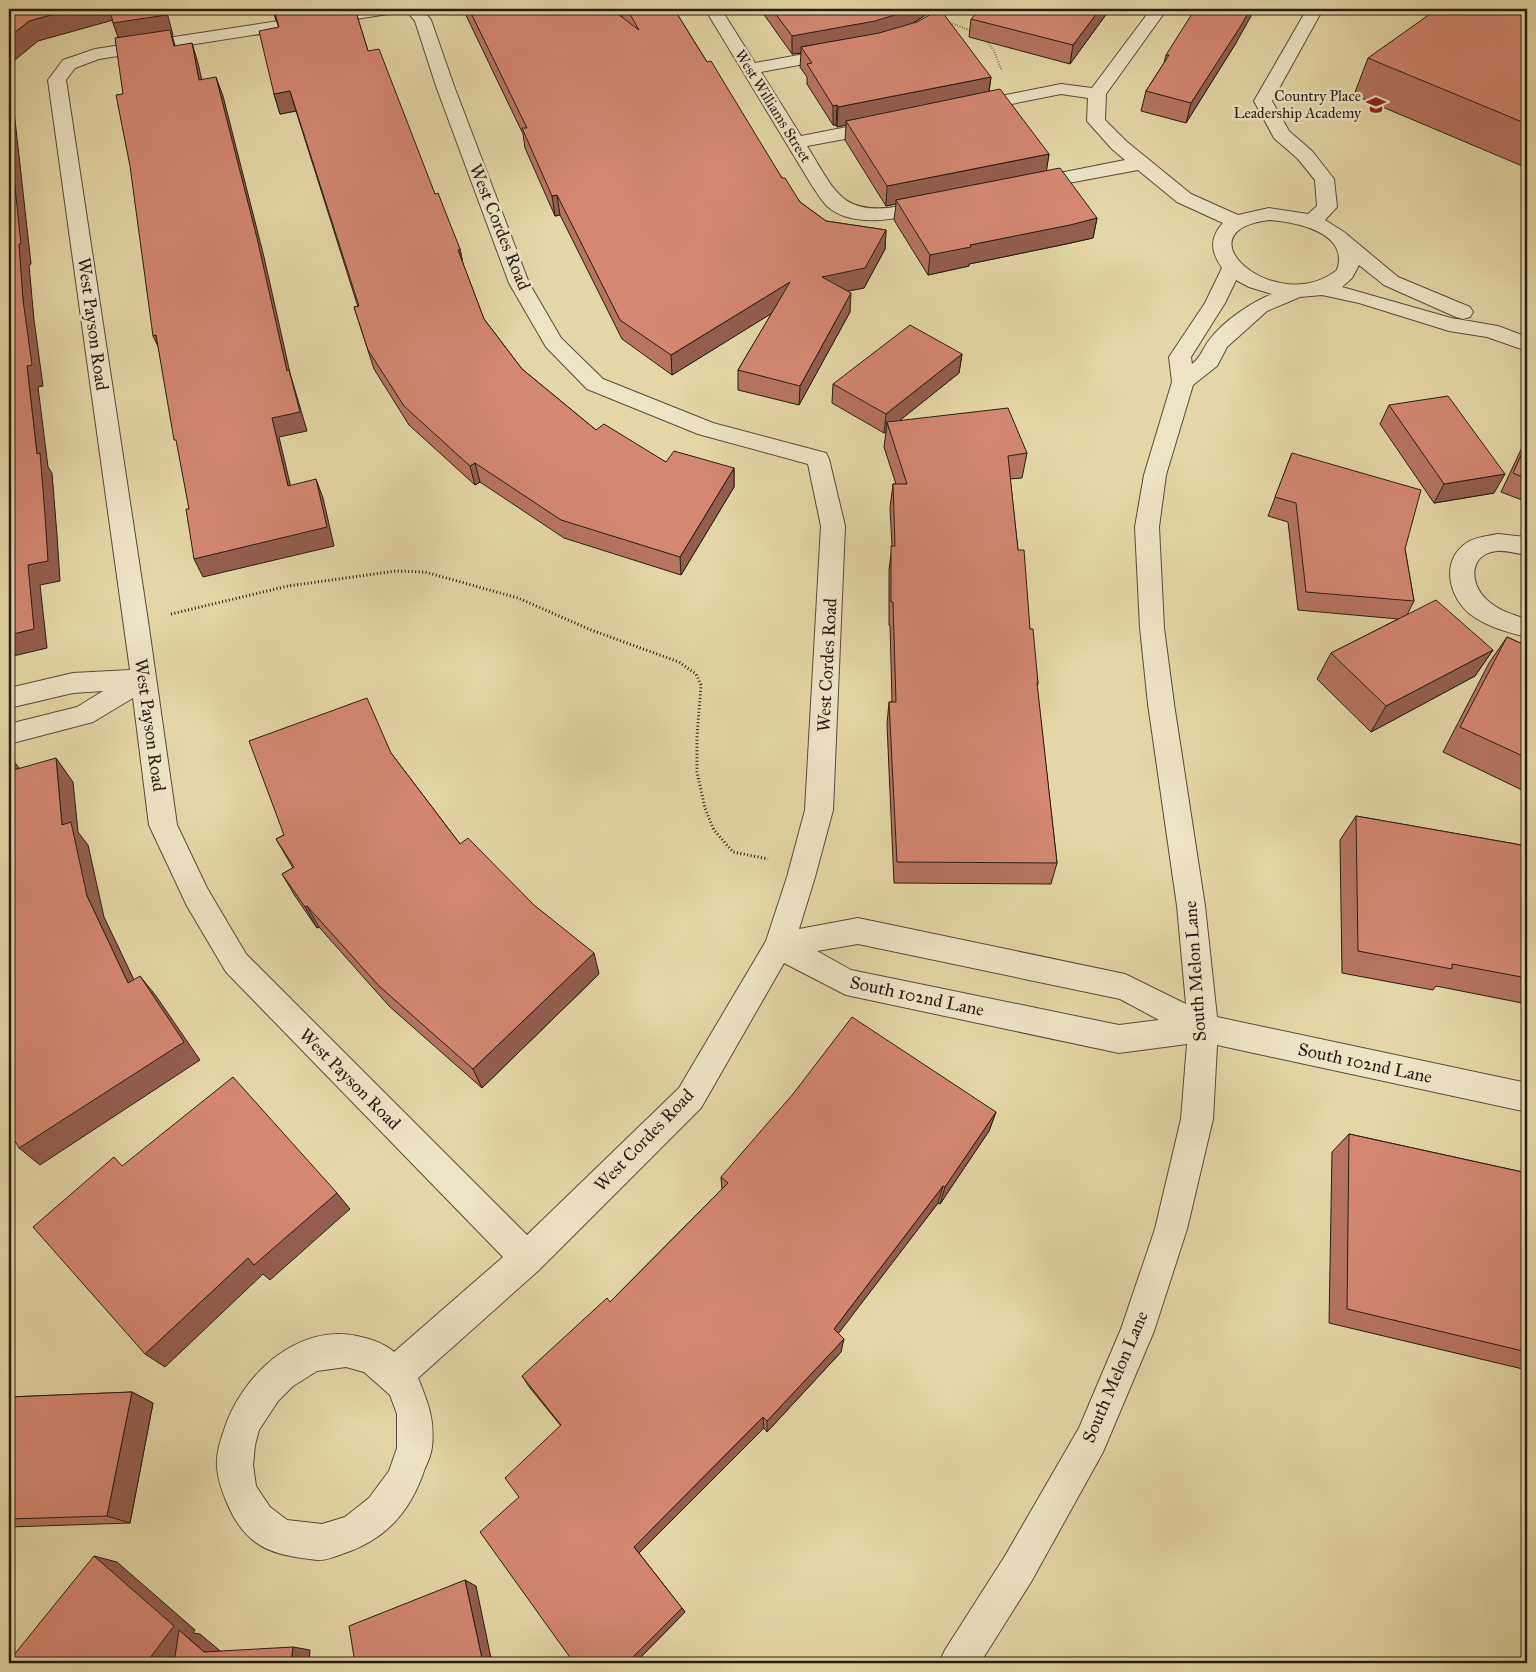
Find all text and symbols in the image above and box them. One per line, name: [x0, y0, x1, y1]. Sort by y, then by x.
street label: West Williams Street: [731, 46, 815, 166]
place label: Country Place Leadership Academy: [1233, 87, 1362, 122]
school or university icon: Country Place Leadership Academy: [1365, 94, 1387, 116]
street label: West Cordes Road: [465, 161, 535, 293]
street label: West Payson Road: [73, 256, 113, 392]
street label: West Cordes Road: [813, 597, 841, 733]
street label: West Payson Road: [130, 657, 170, 793]
street label: South Melon Lane: [1179, 900, 1211, 1042]
street label: South 102nd Lane: [848, 971, 986, 1021]
street label: West Payson Road: [295, 1024, 405, 1134]
street label: South 102nd Lane: [1296, 1038, 1434, 1088]
street label: West Cordes Road: [590, 1084, 698, 1196]
street label: South Melon Lane: [1077, 1308, 1153, 1446]

